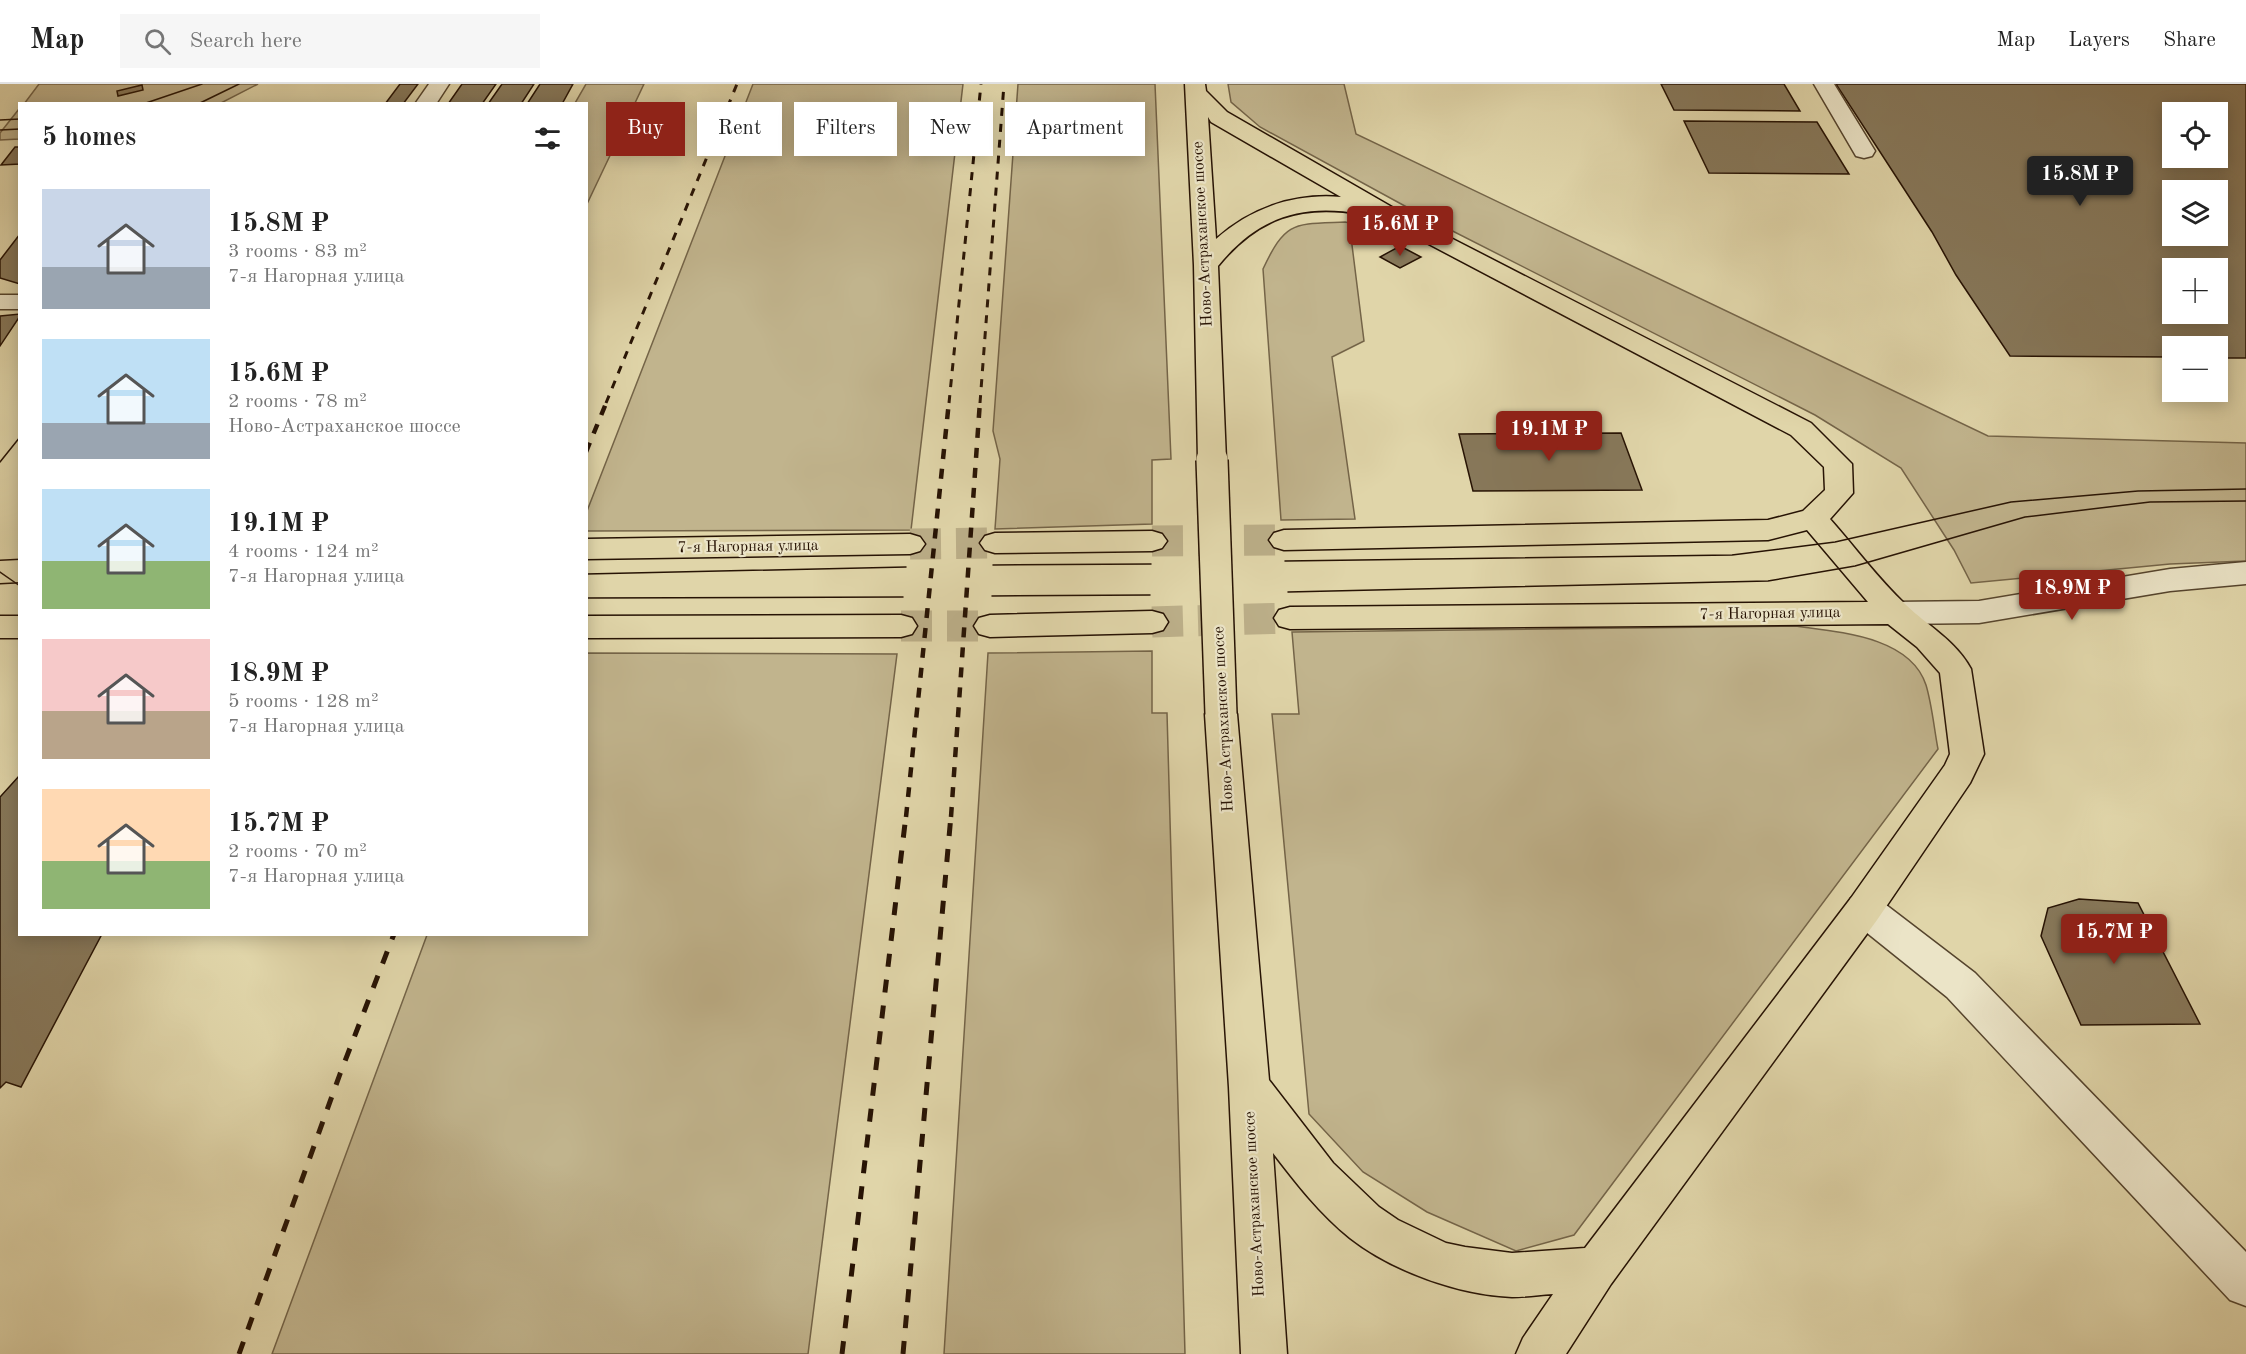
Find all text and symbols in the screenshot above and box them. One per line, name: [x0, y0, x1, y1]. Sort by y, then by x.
search box: [120, 14, 540, 68]
icon: search: [141, 25, 174, 58]
text: Map: [30, 27, 84, 55]
text: Search here: [189, 30, 302, 52]
text: Map: [1996, 30, 2035, 51]
text: Layers: [2068, 30, 2130, 51]
text: Share: [2163, 30, 2216, 51]
chip: Buy: [606, 102, 685, 156]
chip: Rent: [697, 102, 782, 156]
chip: Filters: [794, 102, 897, 156]
chip: New: [909, 102, 993, 156]
chip: Apartment: [1005, 102, 1145, 156]
map controls: [2162, 102, 2228, 402]
button: locate: [2162, 102, 2228, 168]
icon: filters: [531, 122, 564, 155]
text: 5 homes: [42, 125, 136, 151]
street label: Ново-Астраханское шоссе: [1190, 141, 1216, 327]
pin: 15.8M ₽: [2025, 156, 2135, 207]
text: 15.8M ₽: [2041, 165, 2119, 185]
button: layers: [2162, 180, 2228, 246]
pin: 15.6M ₽: [1345, 206, 1455, 257]
text: 15.8M ₽: [228, 211, 329, 237]
icon: home: [90, 213, 162, 285]
text: 15.6M ₽: [1361, 215, 1439, 235]
text: 3 rooms · 83 m²: [228, 242, 367, 262]
button: +: [2162, 258, 2228, 324]
text: 7-я Нагорная улица: [228, 267, 405, 287]
button: −: [2162, 336, 2228, 402]
text: 15.6M ₽: [228, 361, 329, 387]
icon: home: [90, 363, 162, 435]
text: 2 rooms · 78 m²: [228, 392, 367, 412]
pin: 19.1M ₽: [1494, 411, 1604, 462]
text: Ново-Астраханское шоссе: [228, 417, 461, 437]
text: 19.1M ₽: [1510, 420, 1588, 440]
text: 19.1M ₽: [228, 511, 329, 537]
icon: home: [90, 513, 162, 585]
street label: 7-я Нагорная улица: [677, 538, 819, 556]
text: 4 rooms · 124 m²: [228, 542, 378, 562]
text: 7-я Нагорная улица: [228, 567, 405, 587]
pin: 18.9M ₽: [2017, 570, 2127, 621]
text: 18.9M ₽: [2033, 579, 2111, 599]
street label: 7-я Нагорная улица: [1699, 605, 1841, 623]
street label: Ново-Астраханское шоссе: [1211, 626, 1237, 812]
text: 18.9M ₽: [228, 661, 329, 687]
icon: home: [90, 663, 162, 735]
text: 5 rooms · 128 m²: [228, 692, 378, 712]
text: 7-я Нагорная улица: [228, 717, 405, 737]
text: 15.7M ₽: [228, 811, 329, 837]
icon: home: [90, 813, 162, 885]
text: 2 rooms · 70 m²: [228, 842, 367, 862]
text: 7-я Нагорная улица: [228, 867, 405, 887]
pin: 15.7M ₽: [2059, 914, 2169, 965]
text: 15.7M ₽: [2075, 923, 2153, 943]
street label: Ново-Астраханское шоссе: [1242, 1111, 1268, 1297]

